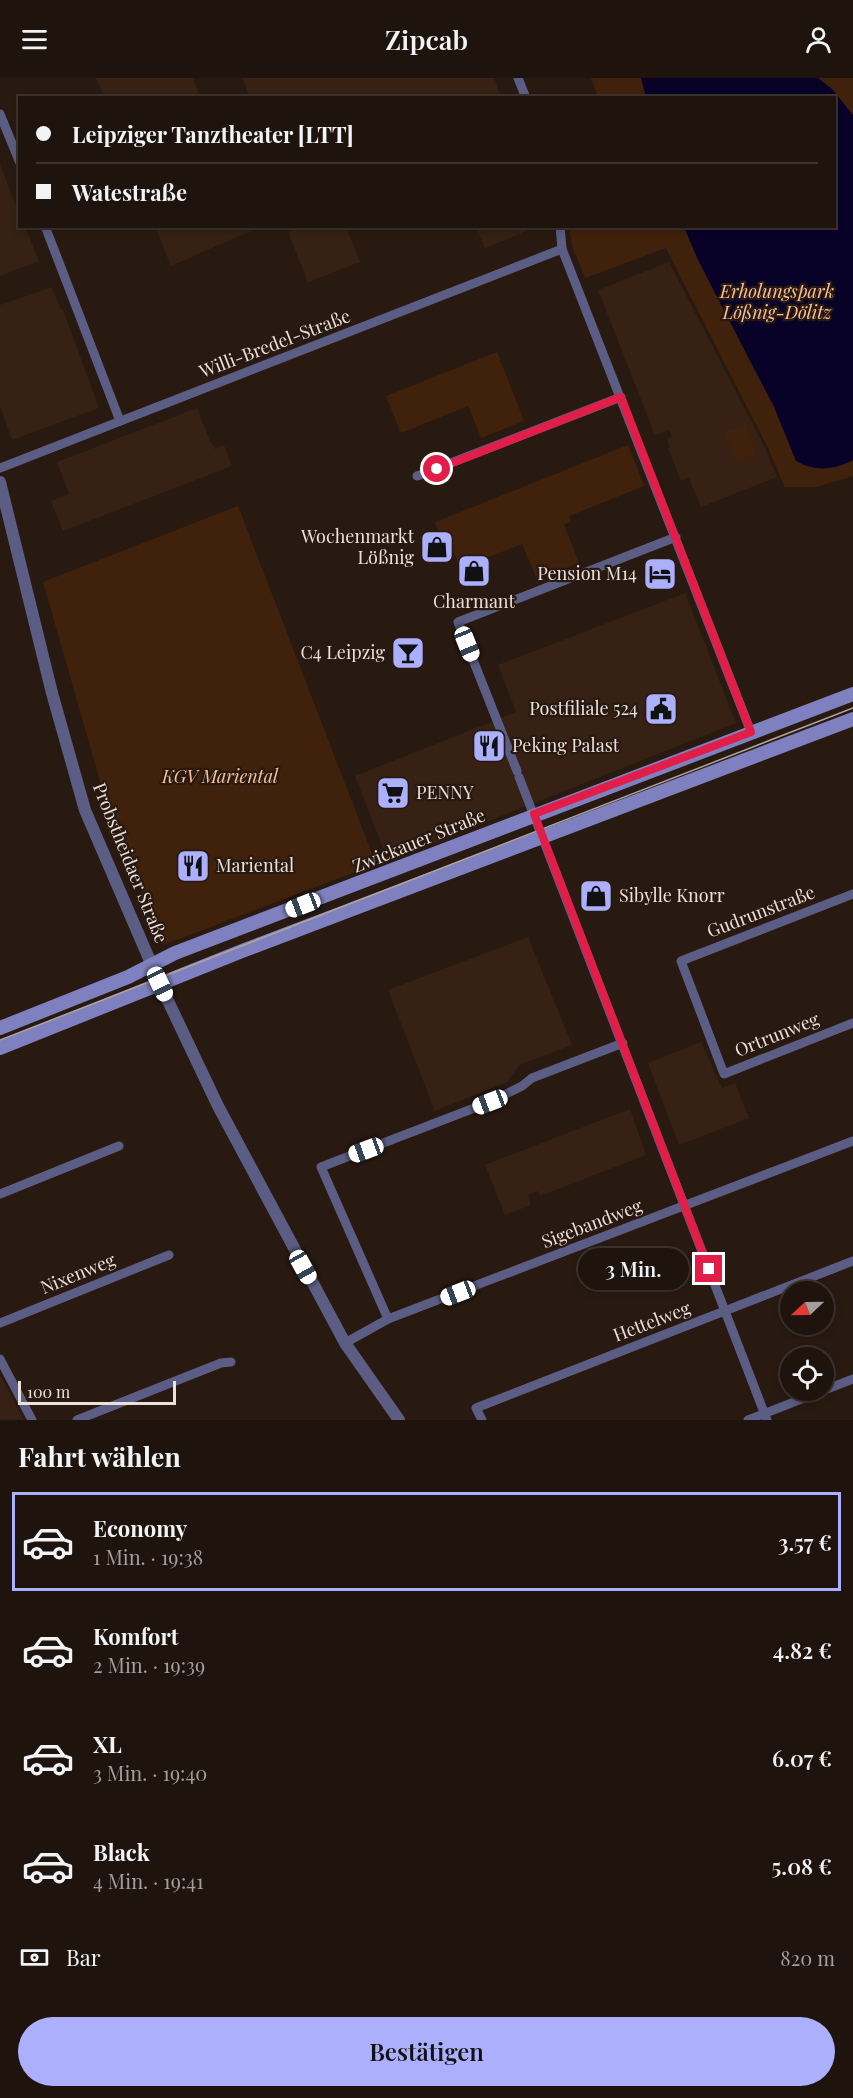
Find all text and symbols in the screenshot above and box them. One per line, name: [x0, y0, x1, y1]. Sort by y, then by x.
text: Zipcab: [385, 21, 468, 57]
icon: menu: [18, 23, 51, 56]
icon: person: [802, 23, 835, 56]
text: Leipziger Tanztheater [LTT]: [72, 119, 354, 149]
text: Watestraße: [72, 177, 187, 207]
park label: Erholungspark Lößnig-Dölitz: [719, 279, 834, 324]
street label: Willi-Bredel-Straße: [195, 303, 353, 383]
route start: [423, 455, 450, 482]
place label: Wochenmarkt Lößnig: [300, 524, 415, 569]
shop icon: Wochenmarkt Lößnig: [419, 529, 455, 565]
shop icon: Charmant: [456, 553, 492, 589]
hotel icon: Pension M14: [642, 556, 678, 592]
place label: Pension M14: [537, 561, 637, 585]
place label: Charmant: [433, 589, 516, 613]
car: [452, 624, 482, 664]
bar icon: C4 Leipzig: [390, 635, 426, 671]
place label: C4 Leipzig: [300, 640, 385, 664]
public building icon: Postfiliale 524: [643, 691, 679, 727]
place label: Postfiliale 524: [529, 696, 638, 720]
restaurant icon: Peking Palast: [471, 728, 507, 764]
place label: Peking Palast: [512, 733, 620, 757]
park label: KGV Mariental: [161, 764, 279, 788]
supermarket icon: PENNY: [375, 775, 411, 811]
street label: Probstheidaer Straße: [88, 779, 174, 946]
place label: PENNY: [416, 780, 474, 804]
street label: Zwickauer Straße: [349, 802, 489, 878]
restaurant icon: Mariental: [175, 848, 211, 884]
place label: Mariental: [216, 853, 294, 877]
shop icon: Sibylle Knorr: [578, 878, 614, 914]
street label: Gudrunstraße: [703, 879, 818, 943]
place label: Sibylle Knorr: [619, 883, 725, 907]
car: [283, 890, 323, 920]
car: [144, 964, 176, 1004]
street label: Ortrunweg: [731, 1006, 823, 1062]
car: [470, 1087, 510, 1117]
car: [346, 1135, 386, 1165]
street label: Sigebandweg: [538, 1193, 646, 1253]
street label: Nixenweg: [37, 1247, 119, 1299]
car: [286, 1247, 320, 1287]
callout: 3 Min.: [577, 1248, 688, 1290]
text: 3 Min.: [606, 1255, 661, 1282]
route end: [695, 1255, 722, 1282]
car: [438, 1278, 478, 1308]
north arrow: [780, 1281, 834, 1335]
map controls: [780, 1281, 834, 1401]
street label: Hettelweg: [610, 1295, 694, 1347]
button: locate: [780, 1347, 834, 1401]
scale bar: [18, 1378, 176, 1406]
text: 100 m: [27, 1381, 70, 1402]
text: Fahrt wählen: [18, 1438, 181, 1474]
text: Economy: [93, 1513, 187, 1543]
icon: car: [21, 1515, 75, 1569]
text: 3.57 €: [778, 1527, 832, 1557]
text: 1 Min. · 19:38: [93, 1543, 203, 1570]
text: Komfort: [93, 1621, 178, 1651]
icon: car: [21, 1623, 75, 1677]
text: 4.82 €: [773, 1635, 832, 1665]
text: 2 Min. · 19:39: [93, 1651, 205, 1678]
text: XL: [93, 1729, 122, 1759]
icon: car: [21, 1731, 75, 1785]
text: 6.07 €: [772, 1743, 832, 1773]
text: 3 Min. · 19:40: [93, 1759, 207, 1786]
text: Black: [93, 1837, 150, 1867]
icon: car: [21, 1839, 75, 1893]
text: 5.08 €: [772, 1851, 832, 1881]
text: 4 Min. · 19:41: [93, 1867, 204, 1894]
icon: cash: [18, 1941, 51, 1974]
text: Bar: [66, 1942, 100, 1972]
text: 820 m: [780, 1944, 835, 1971]
button: Bestätigen: [18, 2017, 835, 2086]

